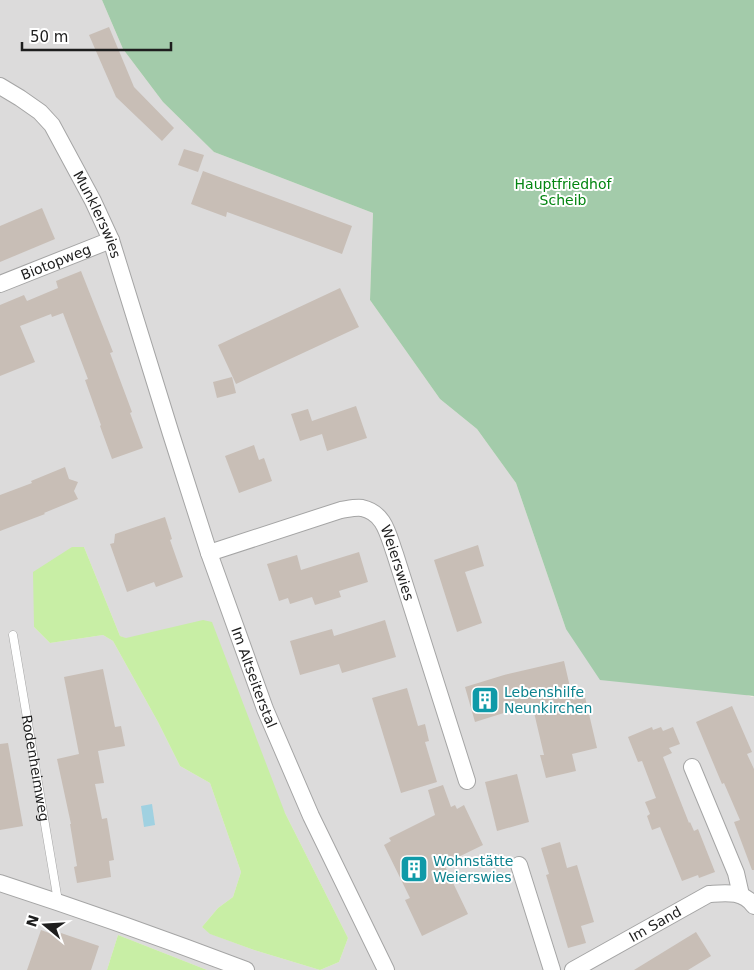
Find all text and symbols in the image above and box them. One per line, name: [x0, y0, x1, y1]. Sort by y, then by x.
scale bar: [22, 20, 171, 52]
text: 50 m: [30, 28, 68, 46]
street label: Munklerswies: [70, 168, 124, 260]
park label: Hauptfriedhof Scheib: [515, 176, 612, 208]
street label: Biotopweg: [18, 241, 93, 283]
street label: Weierswies: [377, 523, 417, 603]
street label: Im Altseiterstal: [228, 625, 280, 730]
place label: Lebenshilfe Neunkirchen: [504, 684, 592, 716]
building icon: Lebenshilfe Neunkirchen: [470, 685, 500, 715]
street label: Rodenheimweg: [19, 713, 52, 823]
place label: Wohnstätte Weierswies: [433, 853, 513, 885]
building icon: Wohnstätte Weierswies: [399, 854, 429, 884]
north arrow: [20, 900, 70, 950]
street label: Im Sand: [626, 903, 684, 945]
text: N: [23, 913, 42, 929]

